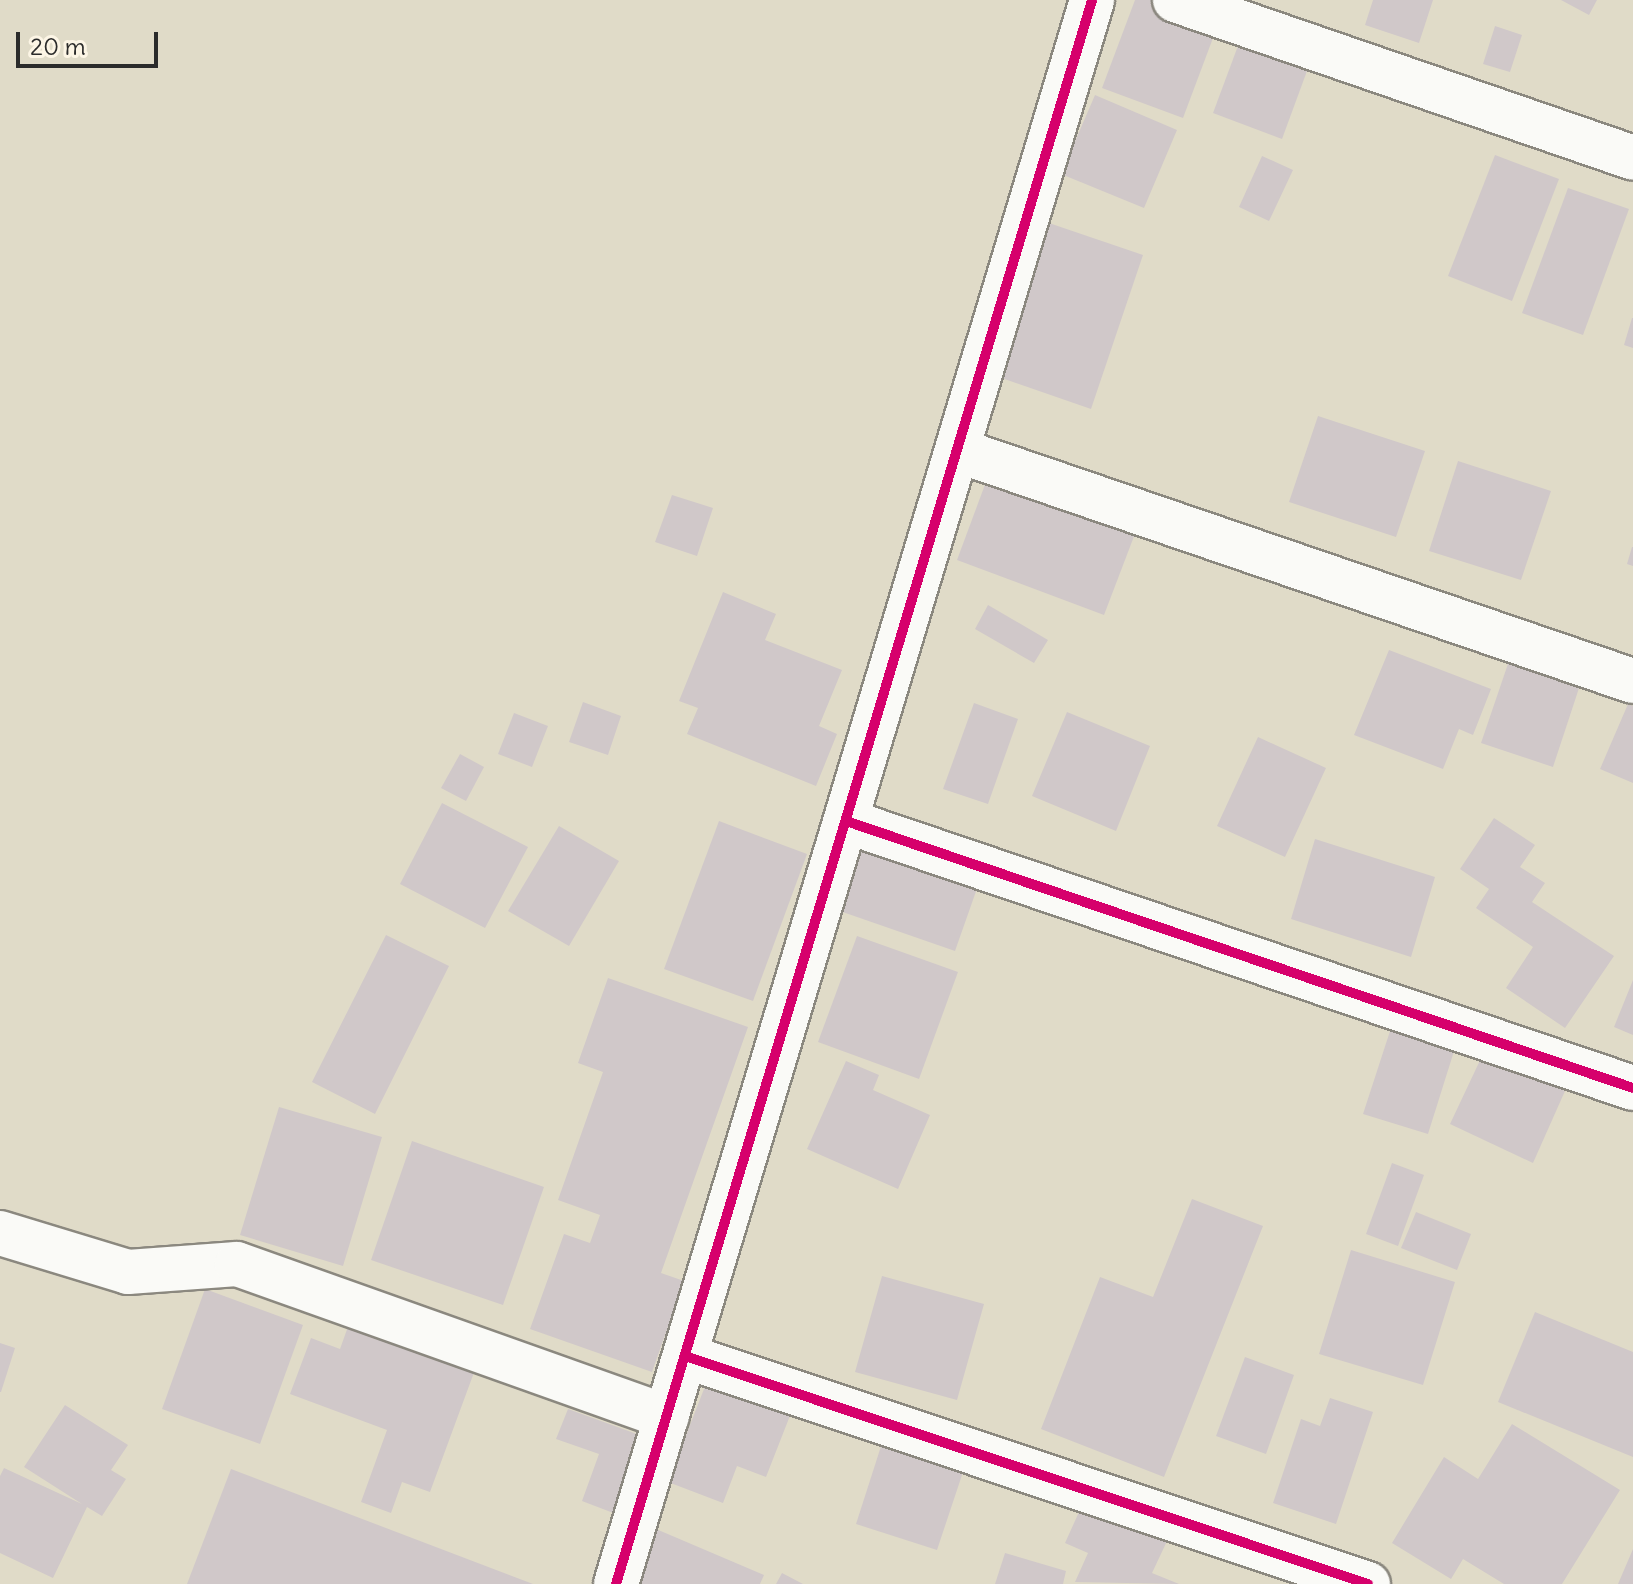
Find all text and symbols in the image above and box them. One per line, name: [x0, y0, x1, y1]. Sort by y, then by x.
scale bar: [20, 16, 162, 66]
text: 20 m: [30, 31, 86, 61]

